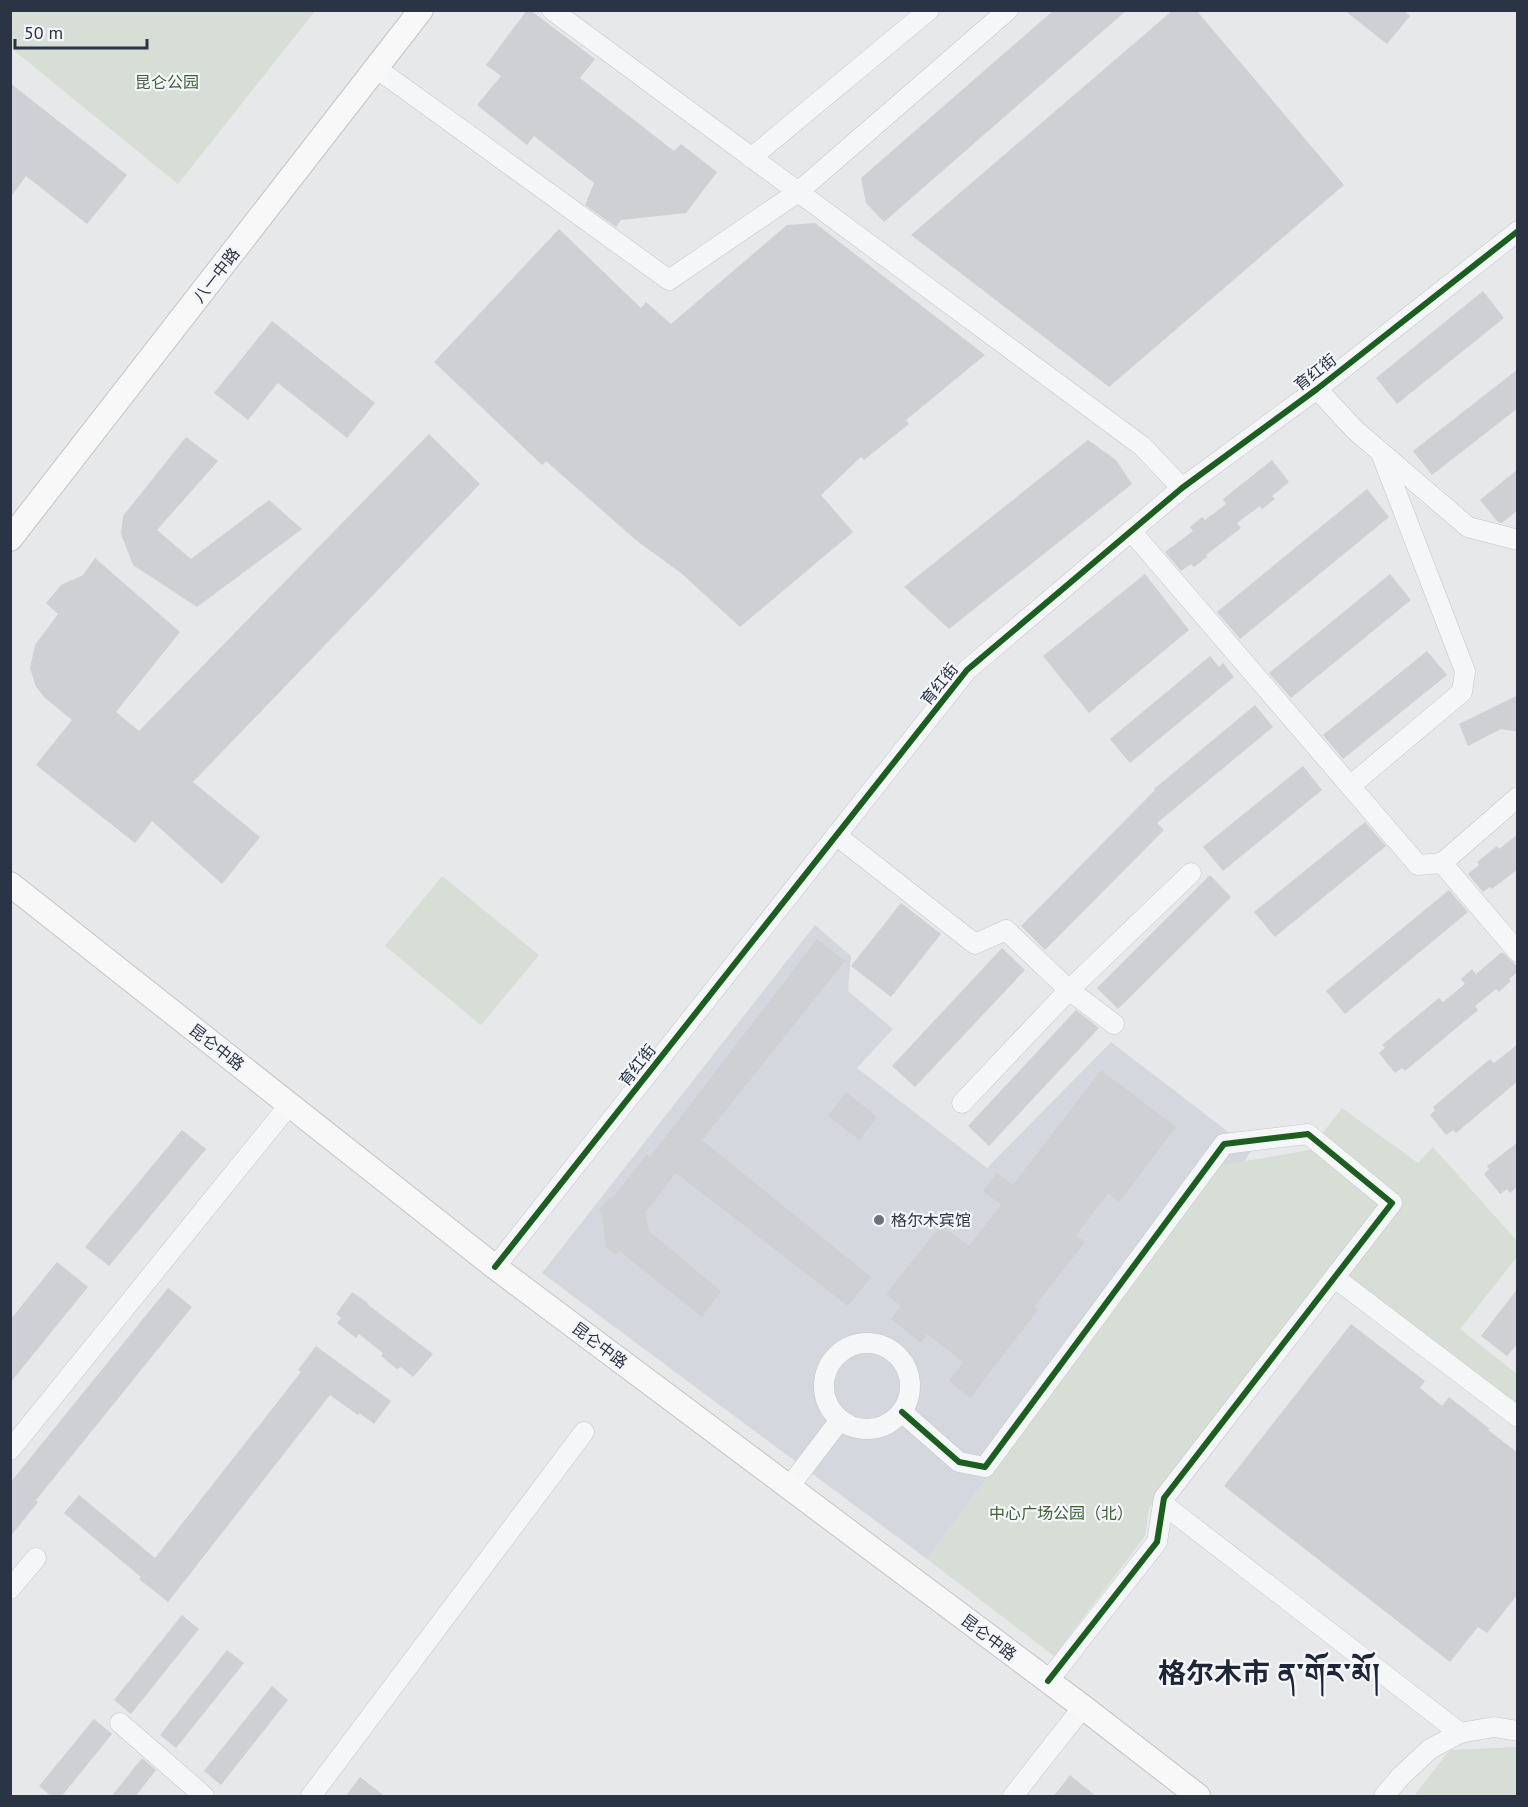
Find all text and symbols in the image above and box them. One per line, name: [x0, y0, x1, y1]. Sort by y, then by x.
scale bar: [15, 12, 147, 50]
text: 50 m: [24, 21, 63, 44]
park label: 昆仑公园: [135, 72, 199, 92]
street label: 八一中路: [188, 244, 244, 306]
street label: 育红街: [1290, 349, 1340, 395]
street label: 育红街: [916, 659, 962, 709]
street label: 昆仑中路: [186, 1019, 248, 1075]
street label: 育红街: [614, 1040, 660, 1090]
place label: 格尔木宾馆: [891, 1210, 971, 1230]
marker: 格尔木宾馆: [872, 1213, 886, 1227]
street label: 昆仑中路: [568, 1318, 632, 1372]
park label: 中心广场公园（北）: [989, 1503, 1133, 1523]
street label: 昆仑中路: [957, 1610, 1021, 1664]
district label: 格尔木市 ན་གོར་མོ།: [1158, 1651, 1380, 1697]

